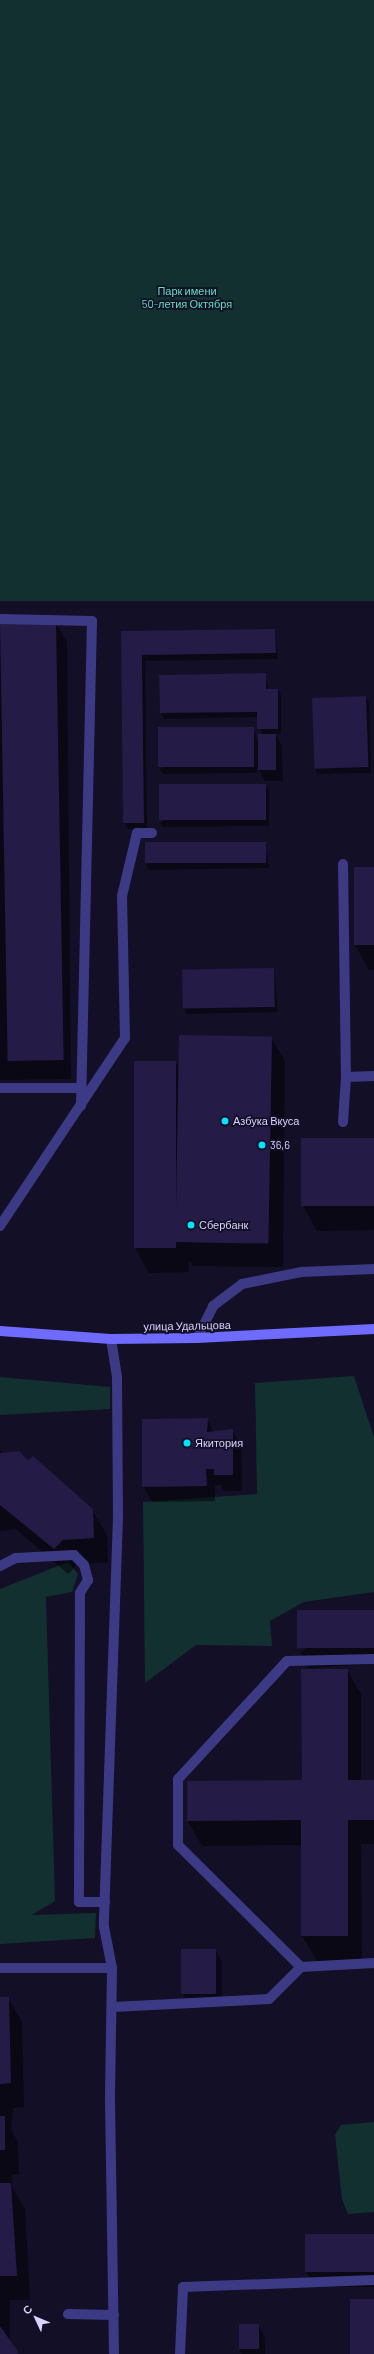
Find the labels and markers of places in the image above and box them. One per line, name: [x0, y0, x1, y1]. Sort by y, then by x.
place label: Азбука Вкуса: [233, 1114, 299, 1128]
marker: Азбука Вкуса: [220, 1116, 230, 1126]
place label: 36,6: [270, 1138, 290, 1152]
marker: 36,6: [257, 1140, 267, 1150]
place label: Сбербанк: [199, 1218, 248, 1232]
marker: Сбербанк: [186, 1220, 196, 1230]
place label: Якитория: [195, 1436, 243, 1450]
marker: Якитория: [182, 1438, 192, 1448]

